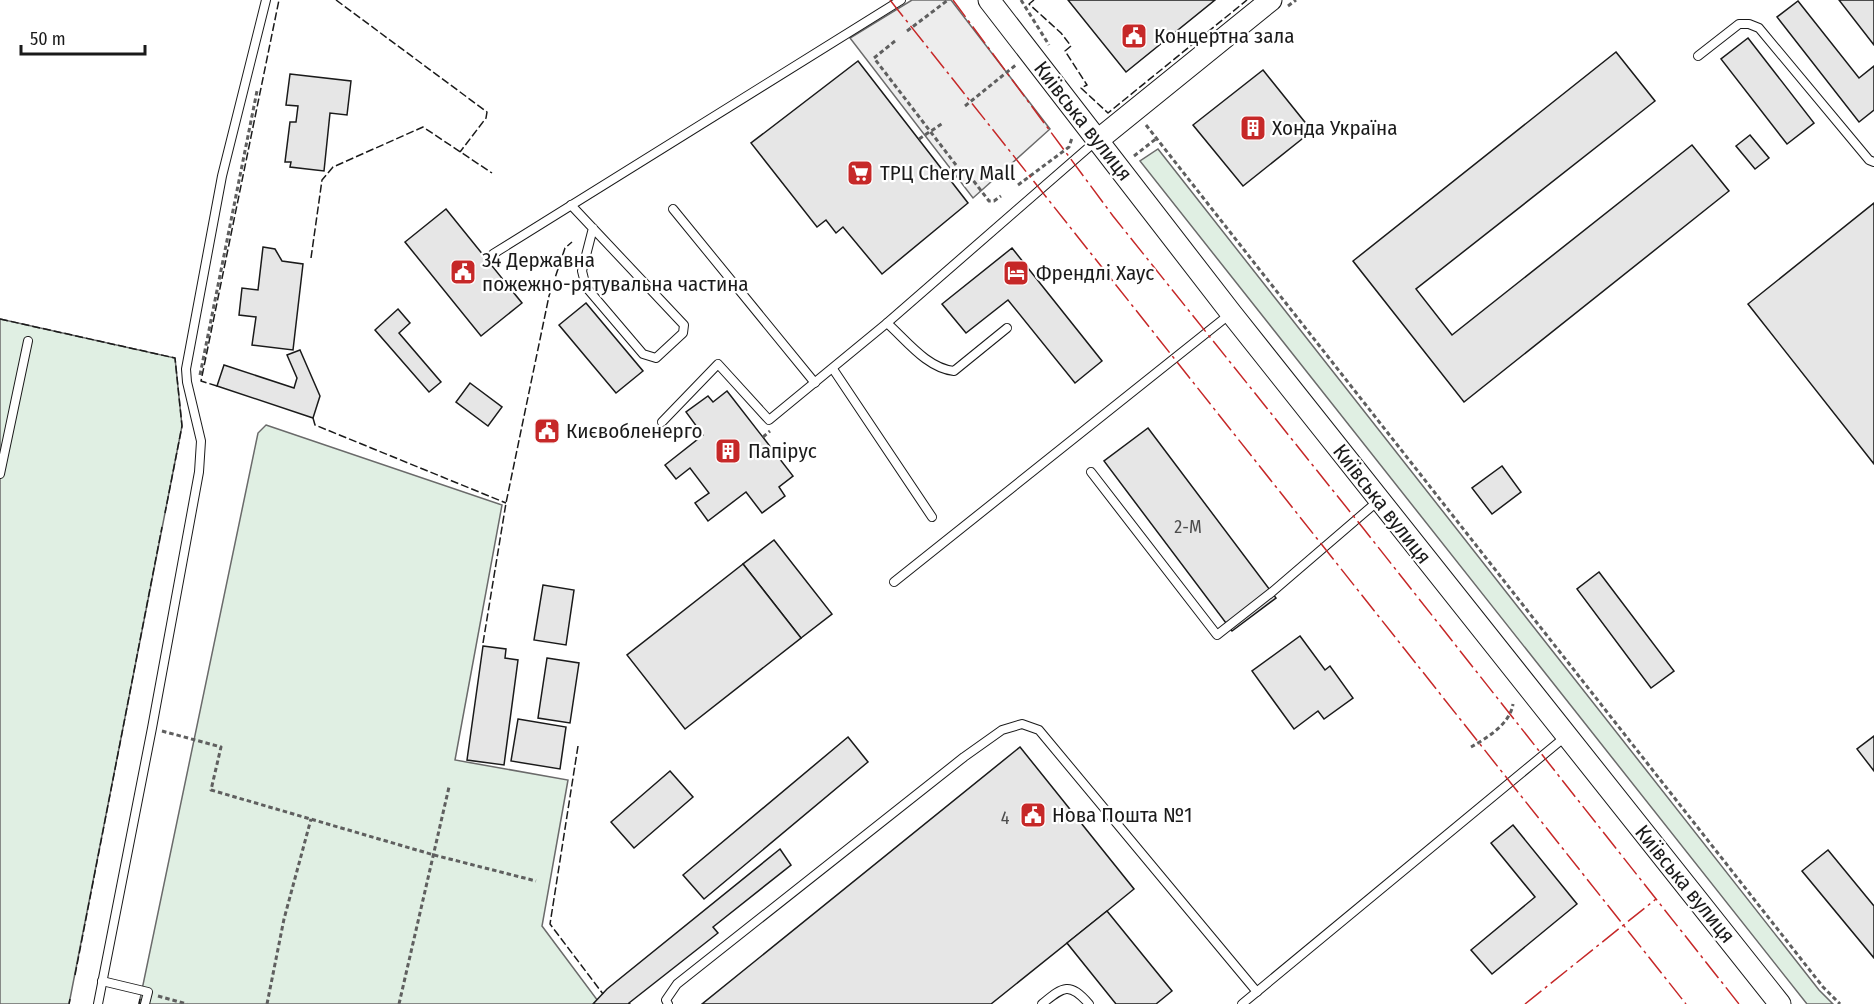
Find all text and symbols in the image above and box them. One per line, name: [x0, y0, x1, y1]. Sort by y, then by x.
scale bar: [21, 18, 146, 56]
public building icon: Концертна зала: [1119, 21, 1149, 51]
place label: Концертна зала: [1154, 23, 1295, 49]
text: 50 m: [30, 28, 66, 50]
street label: Київська вулиця: [1028, 56, 1138, 186]
building icon: Хонда Україна: [1238, 113, 1268, 143]
place label: Хонда Україна: [1272, 115, 1398, 141]
supermarket icon: ТРЦ Cherry Mall: [845, 158, 875, 188]
place label: ТРЦ Cherry Mall: [880, 160, 1016, 186]
place label: 34 Державна пожежно-рятувальна частина: [482, 247, 749, 297]
public building icon: 34 Державна пожежно-рятувальна частина: [448, 257, 478, 287]
hotel icon: Френдлі Хаус: [1001, 258, 1031, 288]
place label: Френдлі Хаус: [1036, 260, 1154, 286]
public building icon: Києвобленерго: [532, 416, 562, 446]
place label: Києвобленерго: [566, 418, 702, 444]
building icon: Папірус: [713, 436, 743, 466]
place label: Папірус: [748, 438, 817, 464]
street label: Київська вулиця: [1327, 439, 1437, 569]
house number: 2-М: [1174, 516, 1202, 538]
public building icon: Нова Пошта №1: [1018, 800, 1048, 830]
place label: Нова Пошта №1: [1052, 802, 1192, 828]
house number: 4: [1001, 807, 1010, 829]
street label: Київська вулиця: [1629, 820, 1741, 948]

